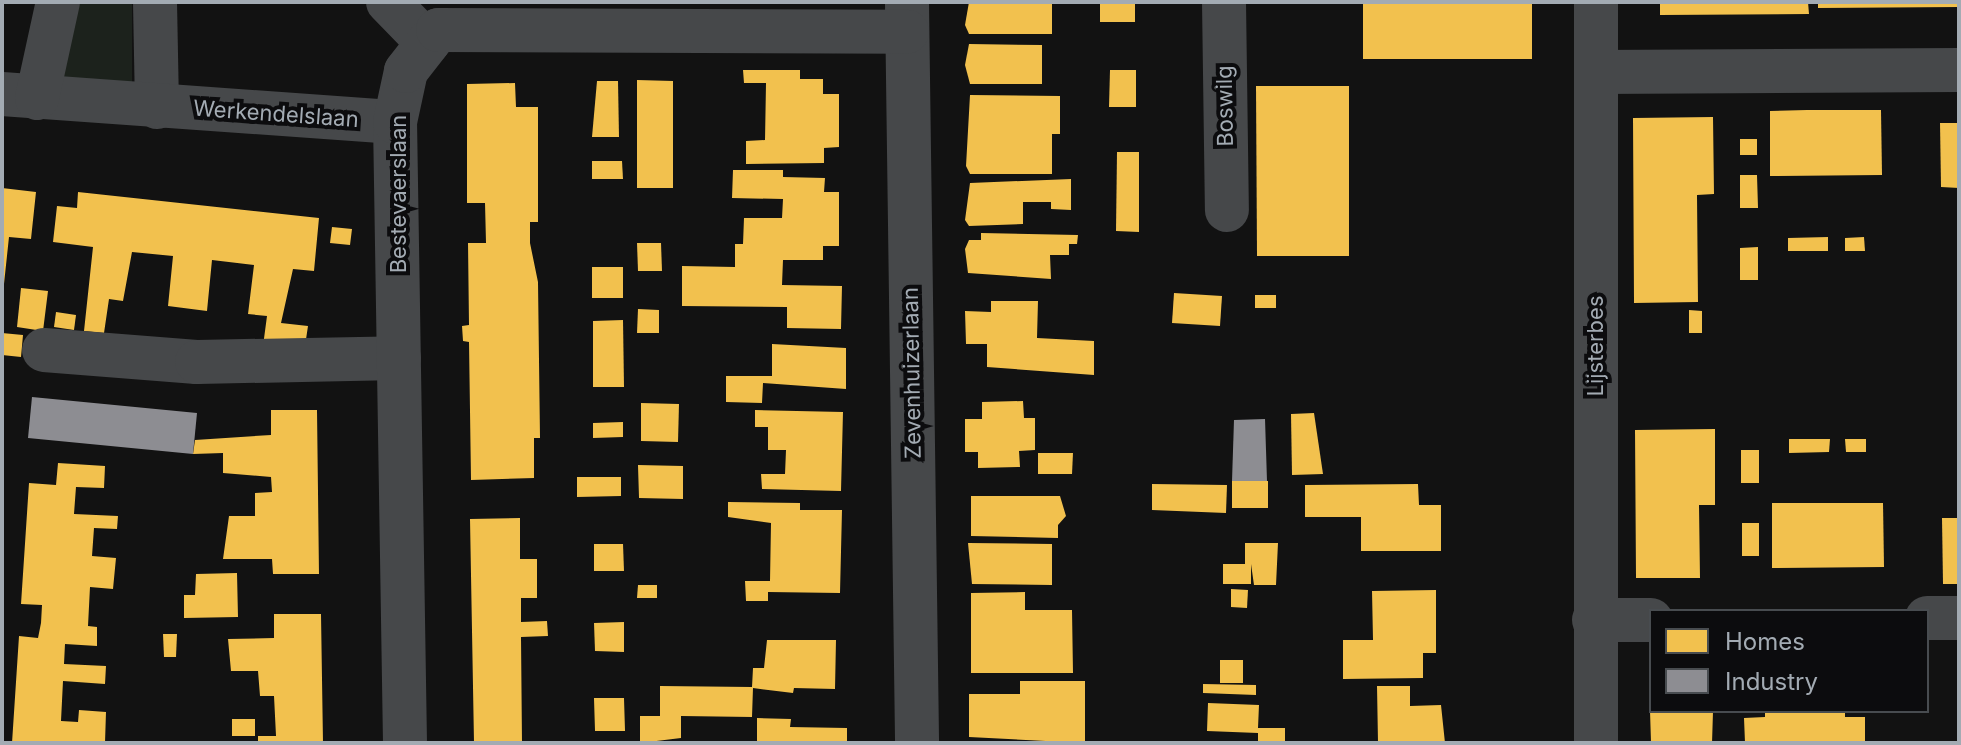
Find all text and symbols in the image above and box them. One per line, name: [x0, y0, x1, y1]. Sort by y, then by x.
street label: Boswilg: [1211, 65, 1239, 147]
street label: Werkendelslaan: [192, 95, 360, 133]
street label: Bestevaerslaan: [386, 115, 412, 273]
street label: Zevenhuizerlaan: [897, 287, 927, 459]
street label: Lijsterbes: [1583, 295, 1609, 397]
legend: [1649, 609, 1929, 713]
text: Homes: [1725, 627, 1805, 656]
text: Industry: [1725, 667, 1818, 696]

